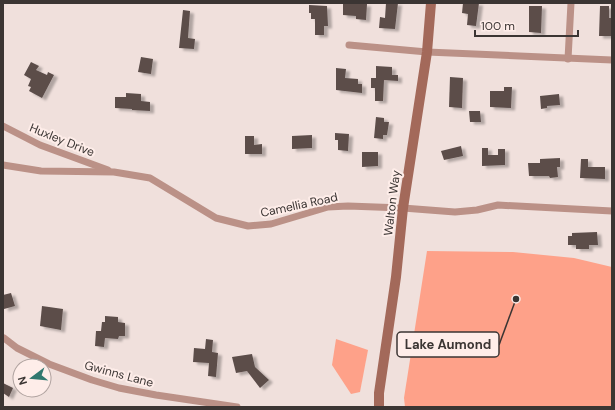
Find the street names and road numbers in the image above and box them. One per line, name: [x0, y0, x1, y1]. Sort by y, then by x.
street label: Huxley Drive: [27, 120, 97, 160]
street label: Walton Way: [380, 169, 404, 237]
street label: Camellia Road: [259, 189, 339, 221]
street label: Gwinns Lane: [83, 357, 155, 391]

